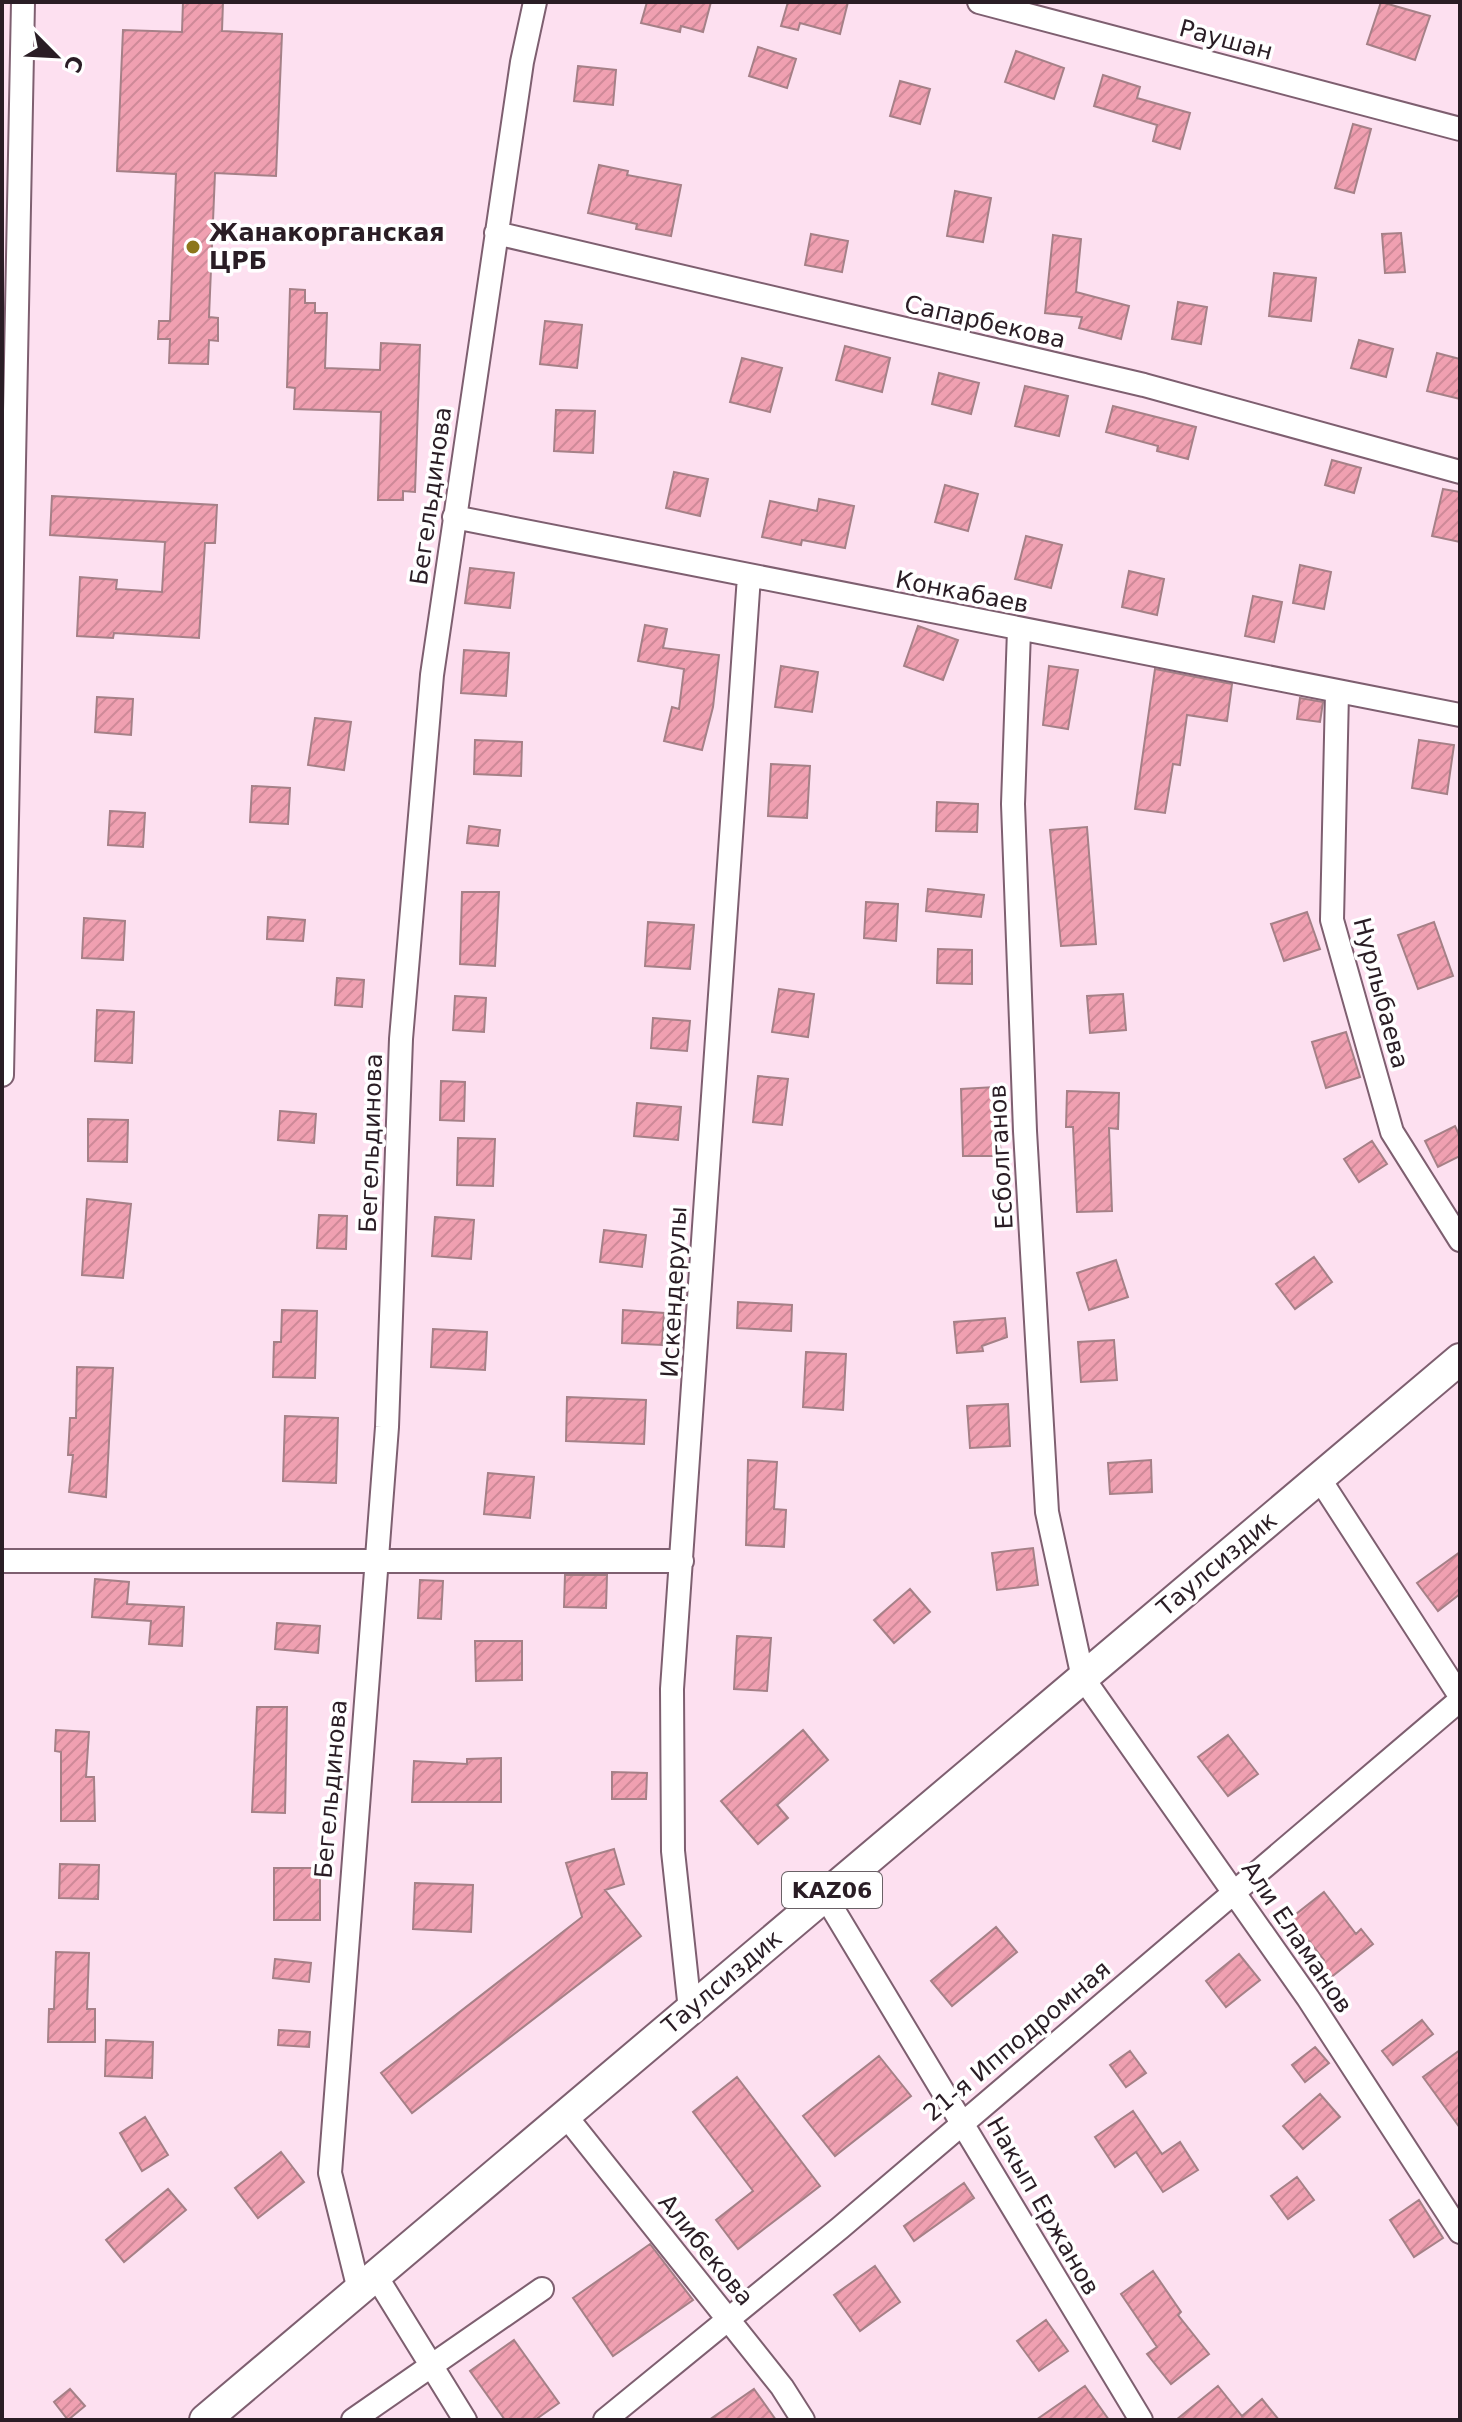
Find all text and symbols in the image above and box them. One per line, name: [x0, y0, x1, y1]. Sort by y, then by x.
street label: Раушан: [1176, 14, 1276, 66]
north arrow: [16, 16, 96, 96]
text: С: [59, 51, 89, 76]
place label: Жанакорганская ЦРБ: [209, 219, 445, 275]
marker: Жанакорганская ЦРБ: [184, 238, 202, 256]
street label: Сапарбекова: [902, 290, 1068, 354]
street label: Бегельдинова: [405, 405, 457, 587]
street label: Конкабаев: [893, 565, 1031, 619]
street label: Нурлыбаева: [1347, 915, 1415, 1071]
street label: Бегельдинова: [354, 1053, 388, 1233]
street label: Есболганов: [983, 1084, 1019, 1230]
street label: Искендерулы: [656, 1206, 692, 1378]
street label: Таулсиздик: [1151, 1506, 1282, 1623]
street label: Бегельдинова: [309, 1698, 353, 1880]
street label: Али Еламанов: [1236, 1856, 1358, 2018]
road number: KAZ06: [782, 1872, 882, 1908]
street label: Таулсиздик: [656, 1924, 787, 2041]
street label: 21-я Ипподромная: [918, 1955, 1116, 2127]
street label: Накып Ержанов: [981, 2112, 1105, 2300]
street label: Алибекова: [653, 2189, 759, 2311]

